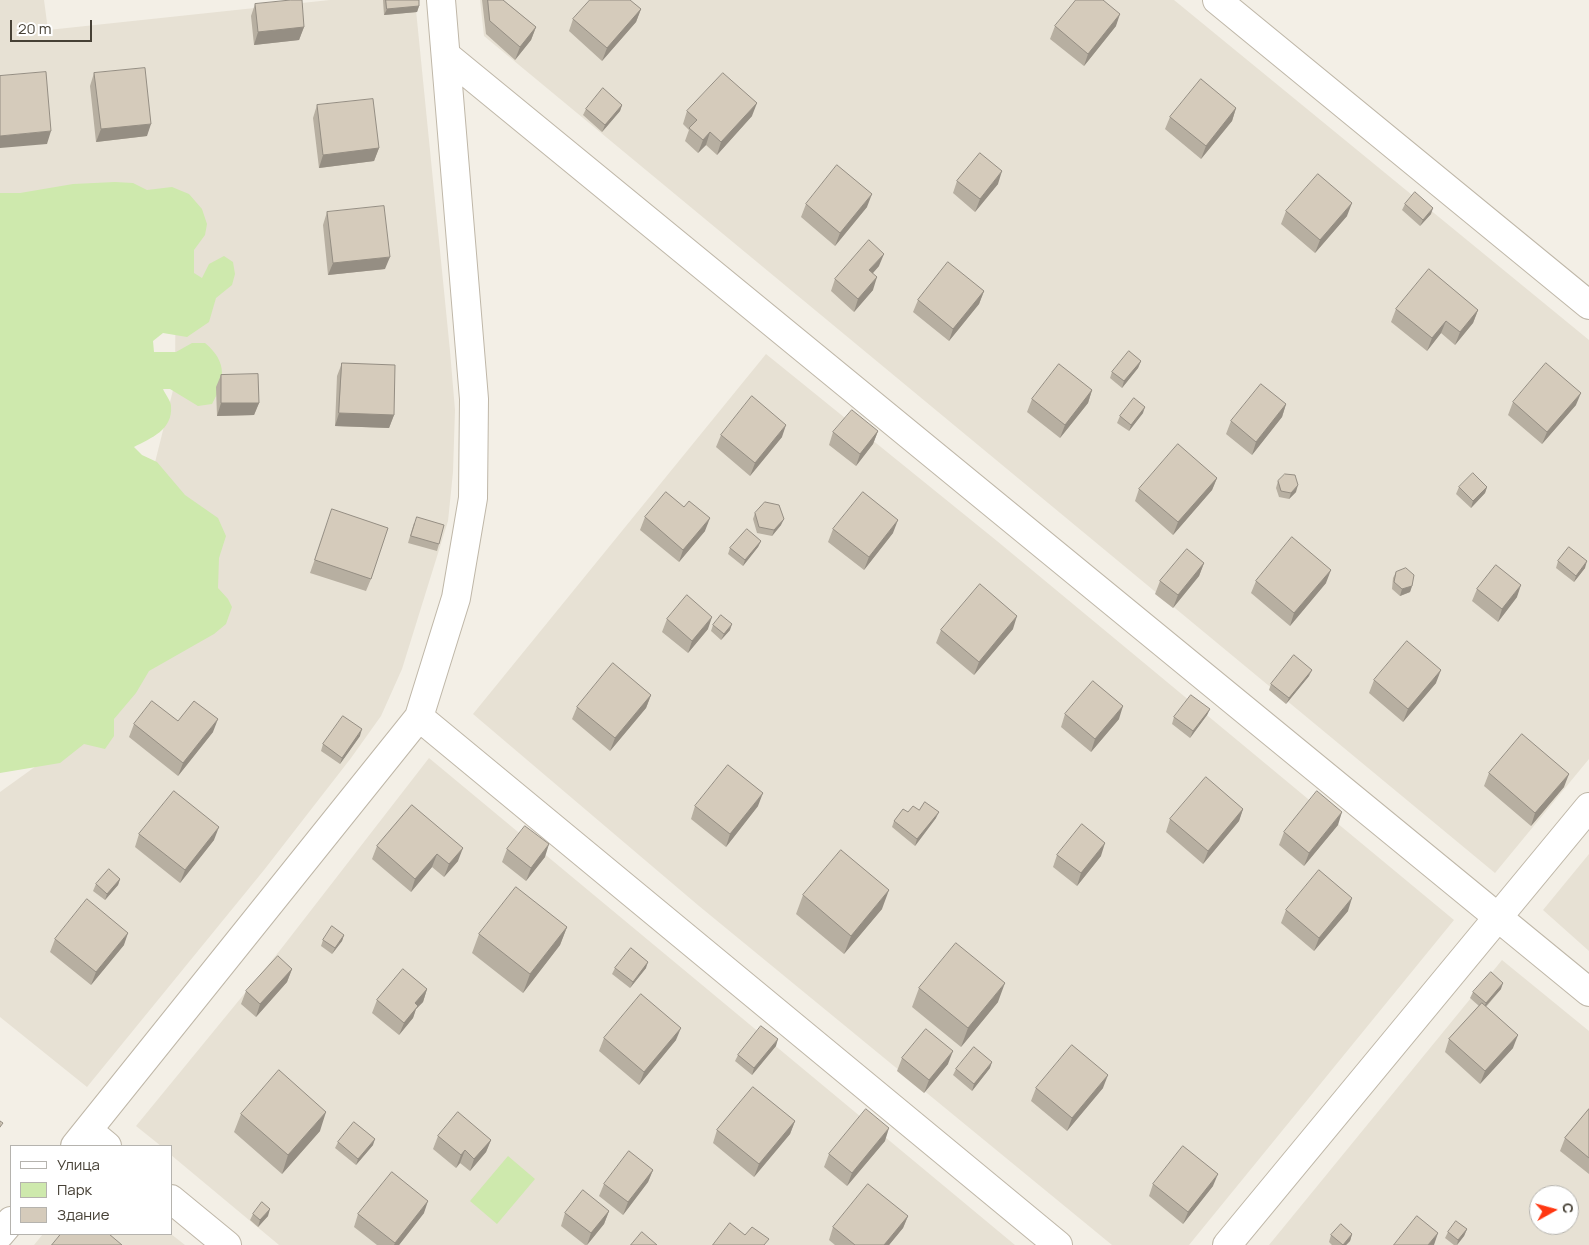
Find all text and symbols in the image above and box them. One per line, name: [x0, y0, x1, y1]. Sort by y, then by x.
scale bar: [12, 10, 95, 42]
text: 20 m: [18, 18, 51, 39]
legend: [10, 1145, 172, 1235]
text: Улица: [57, 1154, 100, 1175]
text: Парк: [57, 1179, 92, 1200]
north arrow: [1529, 1185, 1579, 1235]
text: С: [1558, 1202, 1578, 1215]
text: Здание: [57, 1204, 109, 1225]

